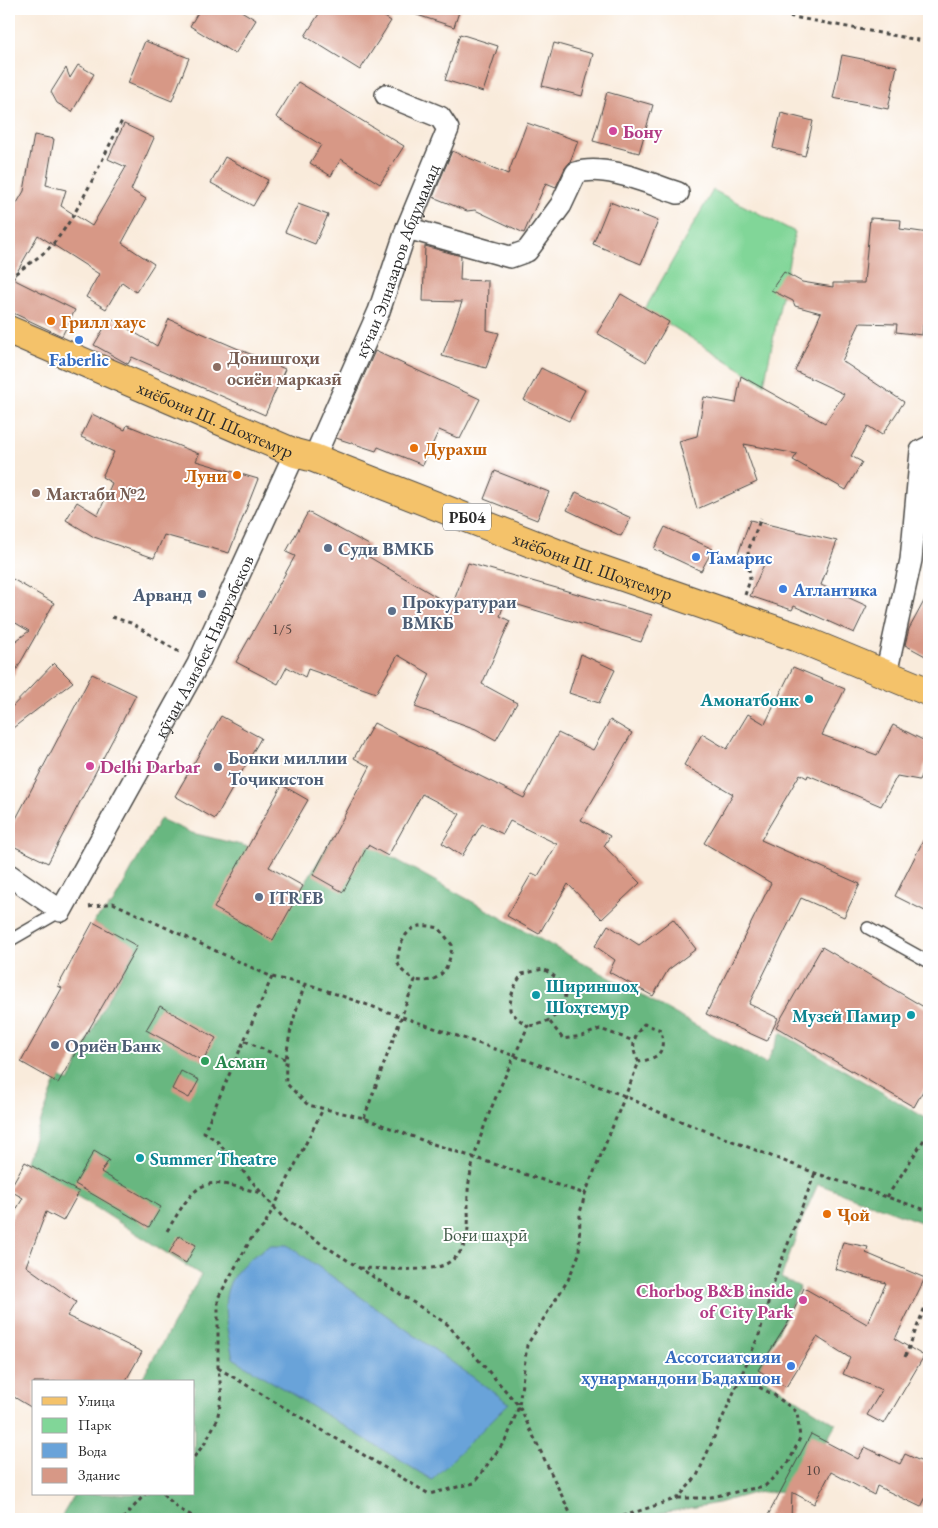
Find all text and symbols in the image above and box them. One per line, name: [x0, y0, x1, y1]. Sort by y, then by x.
place label: Бону: [623, 120, 663, 143]
marker: Бону: [607, 125, 619, 137]
street label: кӯчаи Элназаров Абдумамад: [348, 160, 444, 361]
place label: Грилл хаус: [61, 310, 146, 333]
marker: Грилл хаус: [45, 315, 57, 327]
marker: Faberlic: [73, 334, 85, 346]
place label: Донишгоҳи осиёи марказӣ: [227, 346, 342, 390]
place label: Faberlic: [49, 348, 110, 371]
marker: Донишгоҳи осиёи марказӣ: [211, 361, 223, 373]
street label: хиёбони Ш. Шоҳтемур: [134, 375, 297, 463]
place label: Дурахш: [424, 437, 487, 460]
marker: Дурахш: [408, 442, 420, 454]
place label: Луни: [184, 464, 227, 487]
marker: Луни: [231, 469, 243, 481]
place label: Мактаби №2: [46, 482, 146, 505]
marker: Мактаби №2: [30, 487, 42, 499]
road number: РБ04: [443, 504, 491, 530]
street label: хиёбони Ш. Шоҳтемур: [510, 526, 676, 605]
place label: Суди ВМКБ: [338, 537, 434, 560]
marker: Суди ВМКБ: [322, 542, 334, 554]
place label: Тамарис: [706, 546, 773, 569]
street label: кӯчаи Азизбек Наврузбеков: [148, 551, 258, 742]
marker: Тамарис: [690, 551, 702, 563]
place label: Атлантика: [792, 578, 877, 601]
place label: Арванд: [132, 583, 192, 606]
marker: Атлантика: [777, 583, 789, 595]
marker: Арванд: [196, 588, 208, 600]
place label: Прокуратураи ВМКБ: [402, 590, 517, 634]
marker: Прокуратураи ВМКБ: [386, 605, 398, 617]
house number: 1/5: [272, 619, 292, 638]
place label: Амонатбонк: [699, 688, 799, 711]
marker: Амонатбонк: [803, 693, 815, 705]
place label: Бонки миллии Тоҷикистон: [228, 746, 348, 790]
place label: Delhi Darbar: [100, 755, 201, 778]
marker: Delhi Darbar: [84, 760, 96, 772]
marker: Бонки миллии Тоҷикистон: [212, 761, 224, 773]
place label: ITREB: [269, 886, 323, 909]
marker: ITREB: [253, 891, 265, 903]
place label: Шириншоҳ Шоҳтемур: [546, 974, 639, 1018]
marker: Шириншоҳ Шоҳтемур: [530, 989, 542, 1001]
place label: Музей Памир: [792, 1004, 901, 1027]
marker: Музей Памир: [905, 1009, 917, 1021]
place label: Ориён Банк: [65, 1034, 161, 1057]
marker: Ориён Банк: [49, 1039, 61, 1051]
place label: Асман: [214, 1050, 266, 1073]
marker: Асман: [199, 1055, 211, 1067]
place label: Summer Theatre: [150, 1147, 277, 1170]
marker: Summer Theatre: [134, 1152, 146, 1164]
place label: Ҷой: [837, 1203, 870, 1226]
marker: Ҷой: [821, 1208, 833, 1220]
park label: Боғи шаҳрӣ: [442, 1223, 528, 1246]
place label: Chorbog B&B inside of City Park: [636, 1279, 794, 1323]
marker: Chorbog B&B inside of City Park: [797, 1294, 809, 1306]
place label: Ассотсиатсияи ҳунармандони Бадахшон: [581, 1345, 782, 1389]
marker: Ассотсиатсияи ҳунармандони Бадахшон: [785, 1360, 797, 1372]
legend: [32, 1380, 195, 1496]
text: Улица: [77, 1391, 115, 1410]
text: Парк: [78, 1415, 111, 1434]
text: Вода: [78, 1441, 107, 1460]
house number: 10: [806, 1460, 820, 1479]
text: Здание: [78, 1465, 120, 1484]

